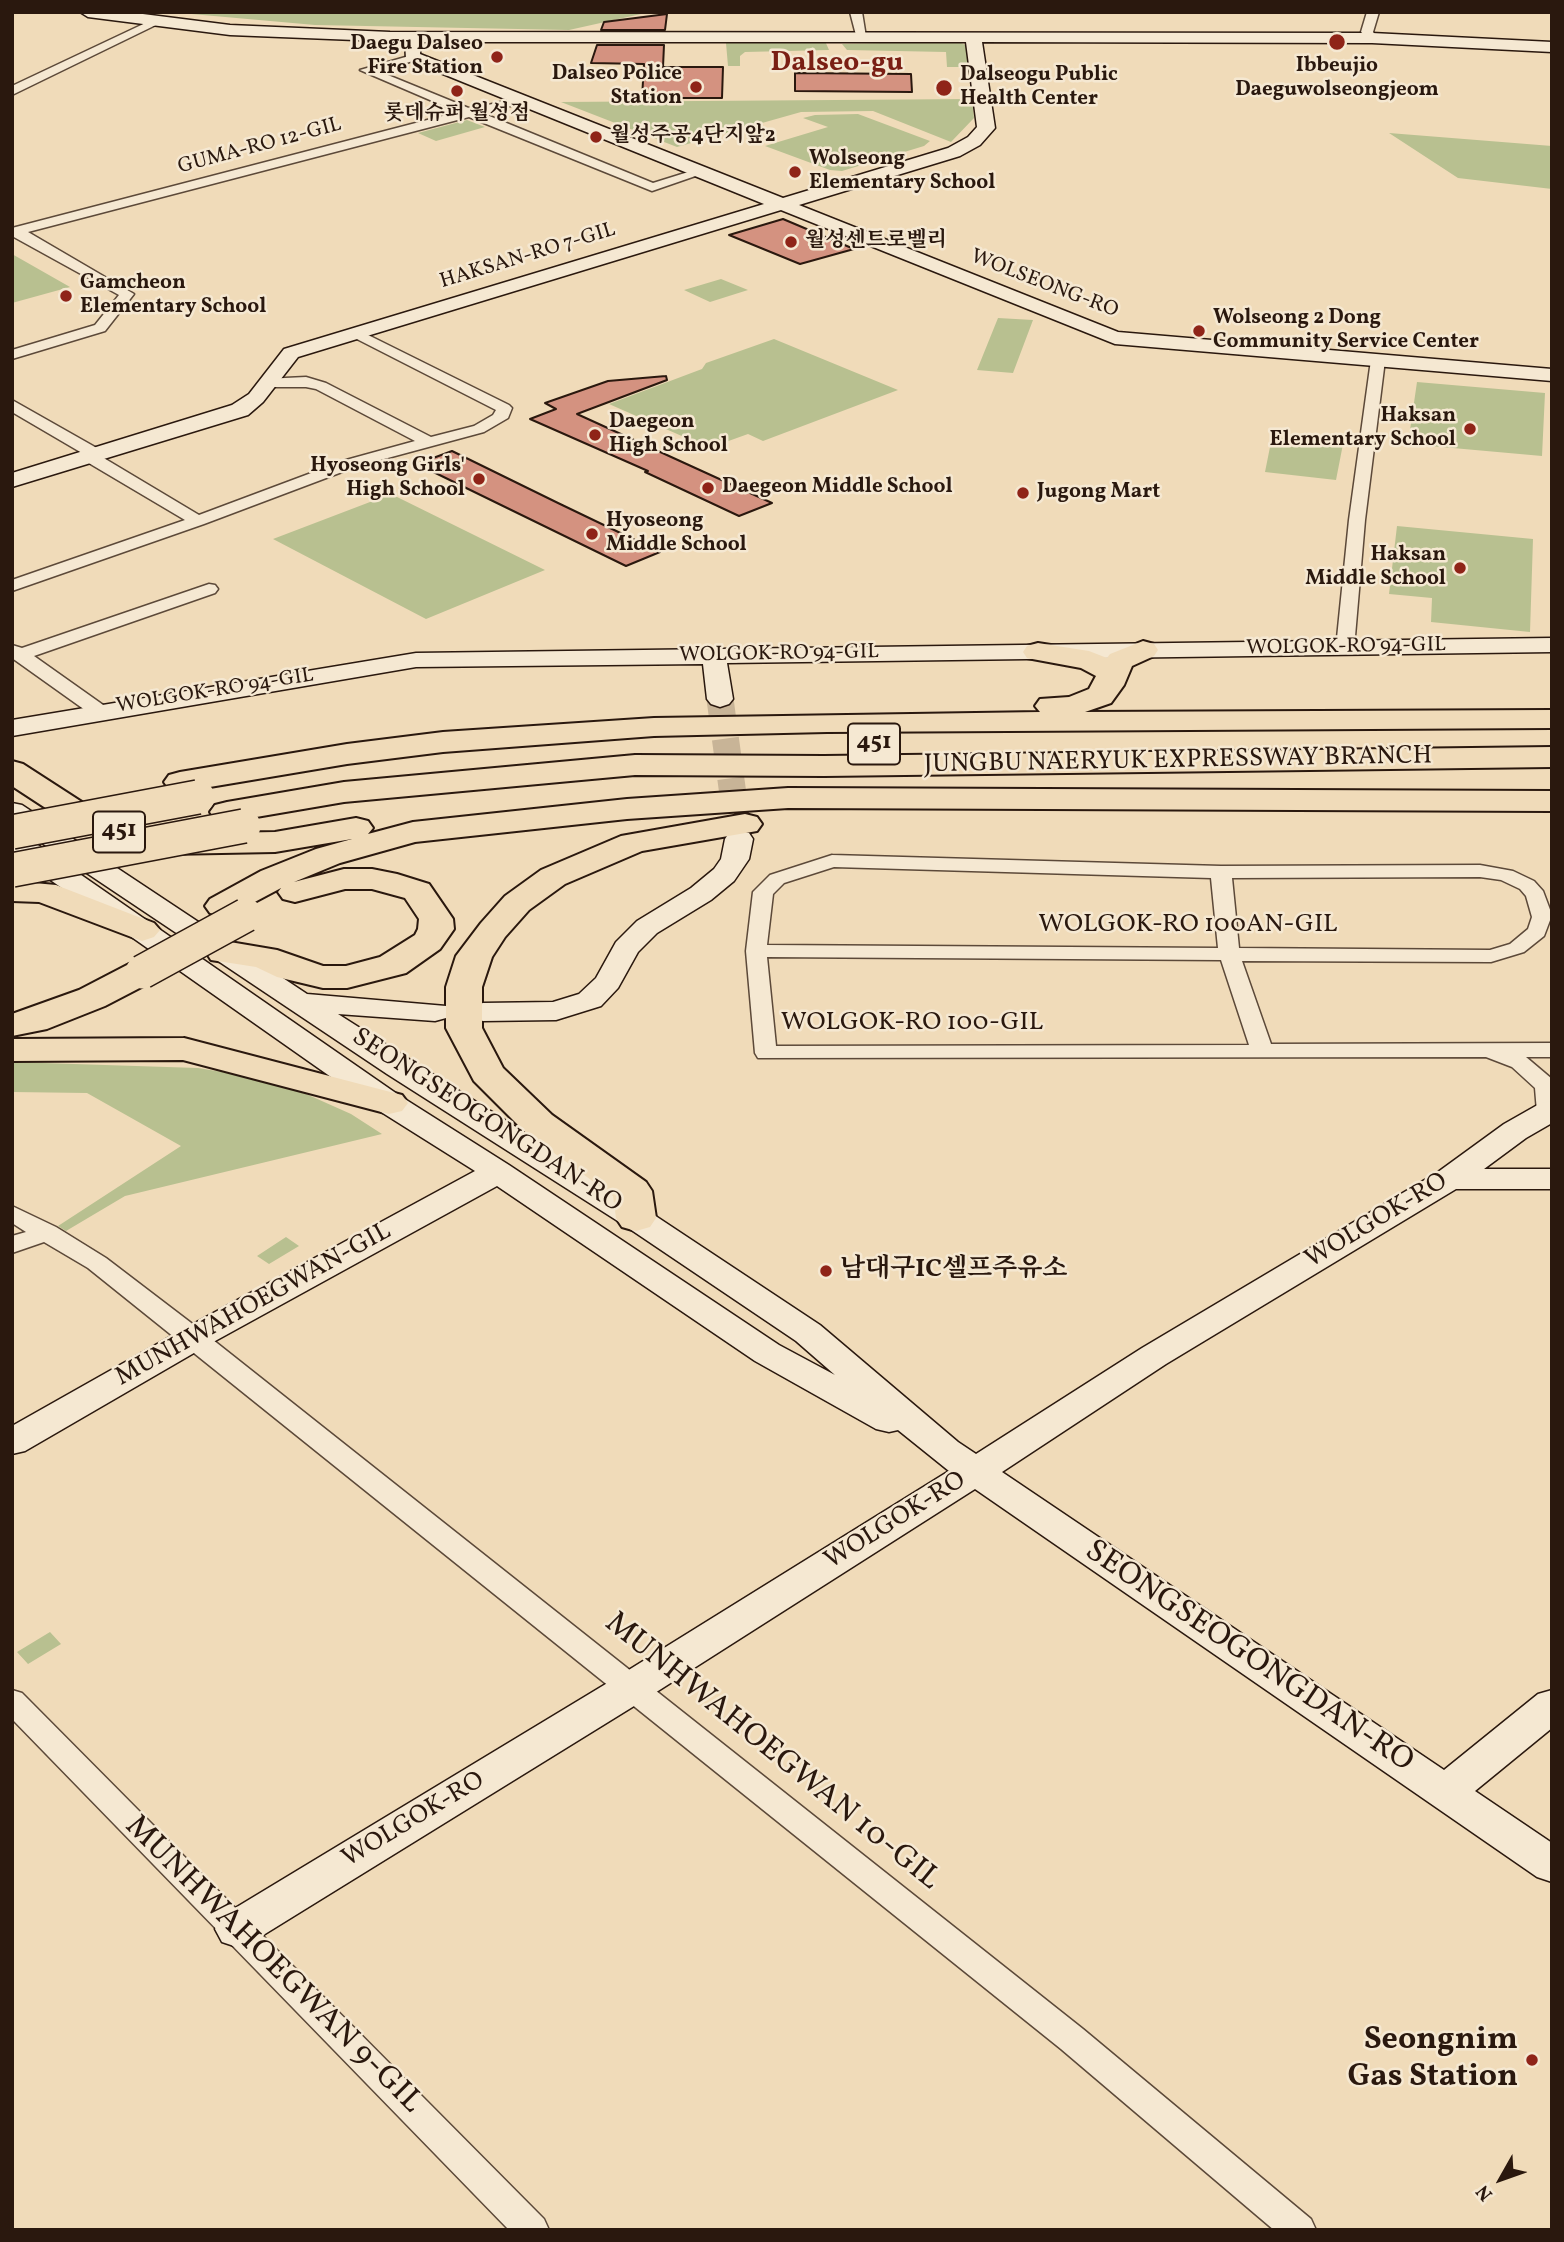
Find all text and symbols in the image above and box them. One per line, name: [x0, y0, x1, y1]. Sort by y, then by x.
place label: Daegu Dalseo Fire Station: [350, 32, 483, 82]
marker: Ibbeujio Daeguwolseongjeom: [1327, 32, 1347, 52]
district label: Dalseo-gu: [771, 48, 903, 82]
marker: Daegu Dalseo Fire Station: [489, 49, 505, 65]
place label: Ibbeujio Daeguwolseongjeom: [1235, 54, 1439, 104]
place label: Dalseo Police Station: [552, 62, 682, 112]
place label: Dalseogu Public Health Center: [960, 63, 1118, 113]
marker: Dalseogu Public Health Center: [934, 78, 954, 98]
marker: Dalseo Police Station: [688, 79, 704, 95]
marker: 롯데슈퍼 월성점: [449, 83, 465, 99]
place label: 롯데슈퍼 월성점: [384, 102, 530, 128]
street label: GUMA-RO 12-GIL: [176, 113, 344, 181]
place label: 월성주공4단지앞2: [610, 124, 776, 150]
marker: 월성주공4단지앞2: [588, 129, 604, 145]
place label: Wolseong Elementary School: [809, 147, 995, 197]
marker: Wolseong Elementary School: [787, 164, 803, 180]
street label: HAKSAN-RO 7-GIL: [437, 218, 619, 296]
place label: 월성센트로벨리: [805, 229, 947, 255]
marker: 월성센트로벨리: [783, 234, 799, 250]
street label: WOLSEONG-RO: [967, 245, 1121, 325]
place label: Gamcheon Elementary School: [80, 271, 266, 321]
marker: Gamcheon Elementary School: [58, 288, 74, 304]
place label: Wolseong 2 Dong Community Service Center: [1213, 306, 1479, 356]
marker: Wolseong 2 Dong Community Service Center: [1191, 323, 1207, 339]
place label: Haksan Elementary School: [1270, 404, 1456, 454]
place label: Daegeon High School: [609, 410, 728, 460]
marker: Haksan Elementary School: [1462, 421, 1478, 437]
marker: Daegeon High School: [587, 427, 603, 443]
place label: Hyoseong Girls' High School: [310, 454, 465, 504]
marker: Hyoseong Girls' High School: [471, 471, 487, 487]
place label: Daegeon Middle School: [722, 475, 953, 501]
marker: Daegeon Middle School: [700, 480, 716, 496]
place label: Jugong Mart: [1037, 480, 1160, 506]
marker: Jugong Mart: [1015, 485, 1031, 501]
place label: Hyoseong Middle School: [606, 509, 747, 559]
marker: Hyoseong Middle School: [584, 526, 600, 542]
place label: Haksan Middle School: [1305, 543, 1446, 593]
marker: Haksan Middle School: [1452, 560, 1468, 576]
street label: WOLGOK-RO 94-GIL: [1246, 634, 1446, 662]
street label: WOLGOK-RO 94-GIL: [679, 641, 879, 669]
street label: WOLGOK-RO 94-GIL: [114, 664, 316, 720]
road number: 451: [848, 724, 900, 764]
street label: JUNGBU NAERYUK EXPRESSWAY BRANCH: [924, 742, 1432, 782]
road number: 451: [93, 812, 145, 852]
street label: WOLGOK-RO 100AN-GIL: [1038, 910, 1338, 942]
street label: WOLGOK-RO 100-GIL: [781, 1008, 1043, 1040]
street label: SEONGSEOGONGDAN-RO: [345, 1023, 627, 1221]
street label: WOLGOK-RO: [1300, 1167, 1454, 1277]
street label: MUNHWAHOEGWAN-GIL: [111, 1217, 397, 1395]
place label: 남대구IC셀프주유소: [840, 1255, 1068, 1287]
marker: 남대구IC셀프주유소: [818, 1263, 834, 1279]
street label: WOLGOK-RO: [820, 1466, 972, 1578]
street label: SEONGSEOGONGDAN-RO: [1076, 1534, 1420, 1782]
street label: MUNHWAHOEGWAN 10-GIL: [596, 1606, 946, 1900]
street label: WOLGOK-RO: [337, 1766, 491, 1876]
street label: MUNHWAHOEGWAN 9-GIL: [115, 1809, 429, 2123]
place label: Seongnim Gas Station: [1347, 2023, 1518, 2098]
marker: Seongnim Gas Station: [1524, 2052, 1540, 2068]
north arrow: [1466, 2144, 1536, 2214]
text: N: [1471, 2179, 1499, 2206]

